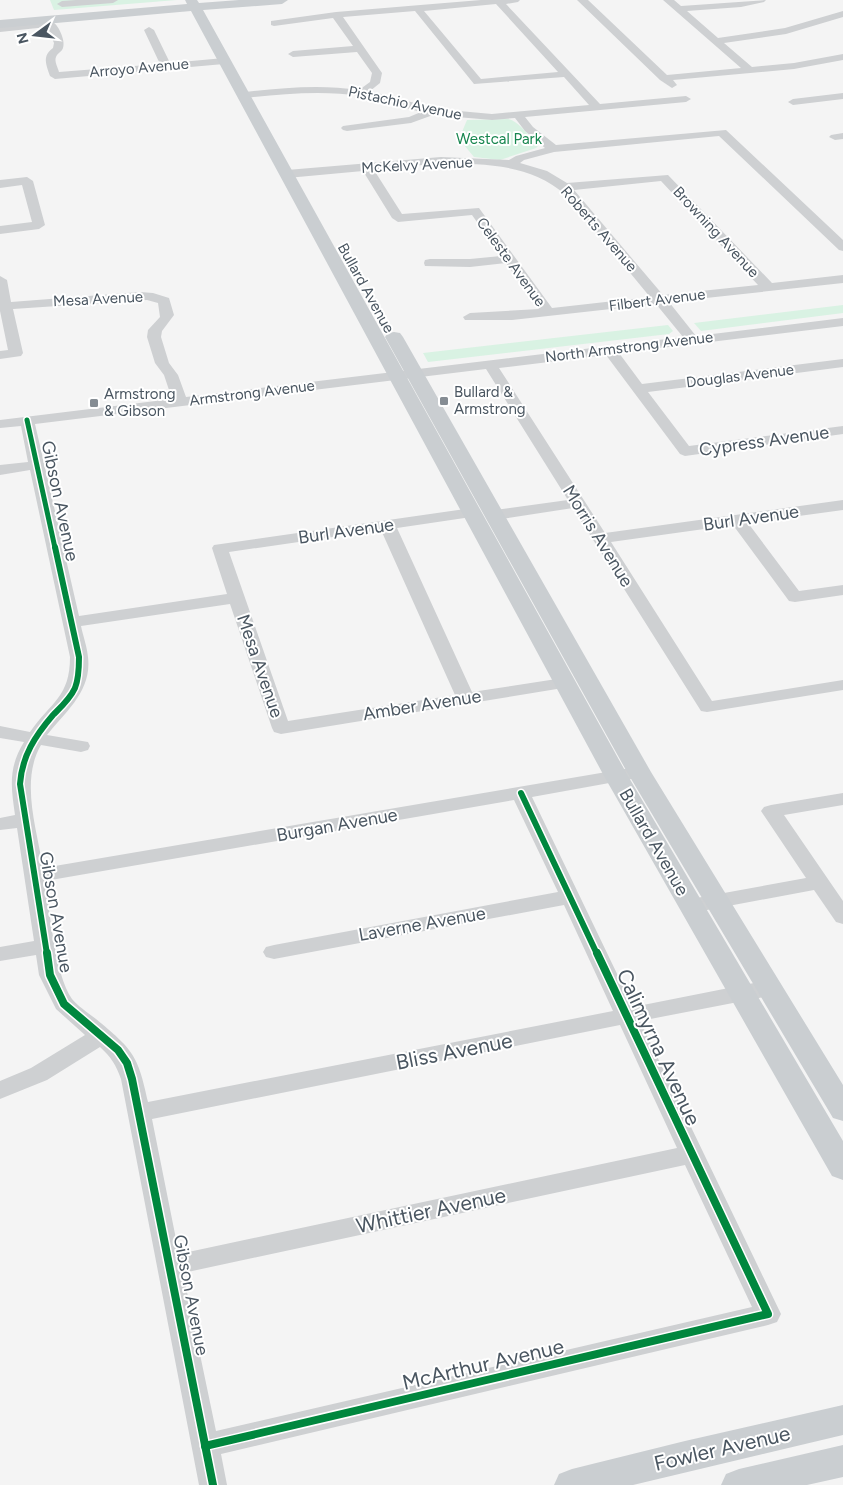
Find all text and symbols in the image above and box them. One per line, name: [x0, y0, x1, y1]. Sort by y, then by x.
north arrow: [10, 10, 60, 60]
text: N: [13, 31, 33, 46]
street label: Arroyo Avenue: [89, 55, 189, 81]
street label: Pistachio Avenue: [347, 82, 463, 124]
park label: Westcal Park: [456, 130, 543, 148]
street label: McKelvy Avenue: [361, 153, 473, 177]
street label: Roberts Avenue: [557, 183, 641, 275]
street label: Browning Avenue: [669, 183, 763, 281]
street label: Celeste Avenue: [473, 214, 549, 310]
street label: Bullard Avenue: [334, 240, 398, 336]
street label: Filbert Avenue: [608, 285, 706, 315]
street label: Mesa Avenue: [53, 288, 143, 310]
street label: North Armstrong Avenue: [544, 328, 714, 366]
street label: Douglas Avenue: [685, 360, 795, 392]
street label: Armstrong Avenue: [188, 376, 316, 410]
place label: Bullard & Armstrong: [454, 383, 526, 418]
place label: Armstrong & Gibson: [104, 385, 176, 420]
marker: Bullard & Armstrong: [438, 395, 450, 407]
marker: Armstrong & Gibson: [88, 397, 100, 409]
street label: Cypress Avenue: [698, 421, 831, 461]
street label: Gibson Avenue: [36, 439, 84, 563]
street label: Morris Avenue: [558, 481, 638, 591]
street label: Burl Avenue: [702, 500, 800, 536]
street label: Burl Avenue: [297, 513, 395, 549]
street label: Mesa Avenue: [232, 611, 288, 721]
street label: Amber Avenue: [361, 685, 483, 725]
street label: Bullard Avenue: [614, 784, 694, 900]
street label: Burgan Avenue: [275, 804, 399, 846]
street label: Gibson Avenue: [35, 850, 78, 974]
street label: Laverne Avenue: [357, 902, 487, 946]
street label: Calimyrna Avenue: [612, 965, 706, 1129]
street label: Bliss Avenue: [394, 1027, 514, 1075]
street label: Whittier Avenue: [354, 1182, 508, 1238]
street label: Gibson Avenue: [169, 1233, 214, 1357]
street label: McArthur Avenue: [400, 1333, 566, 1395]
street label: Fowler Avenue: [651, 1420, 793, 1476]

